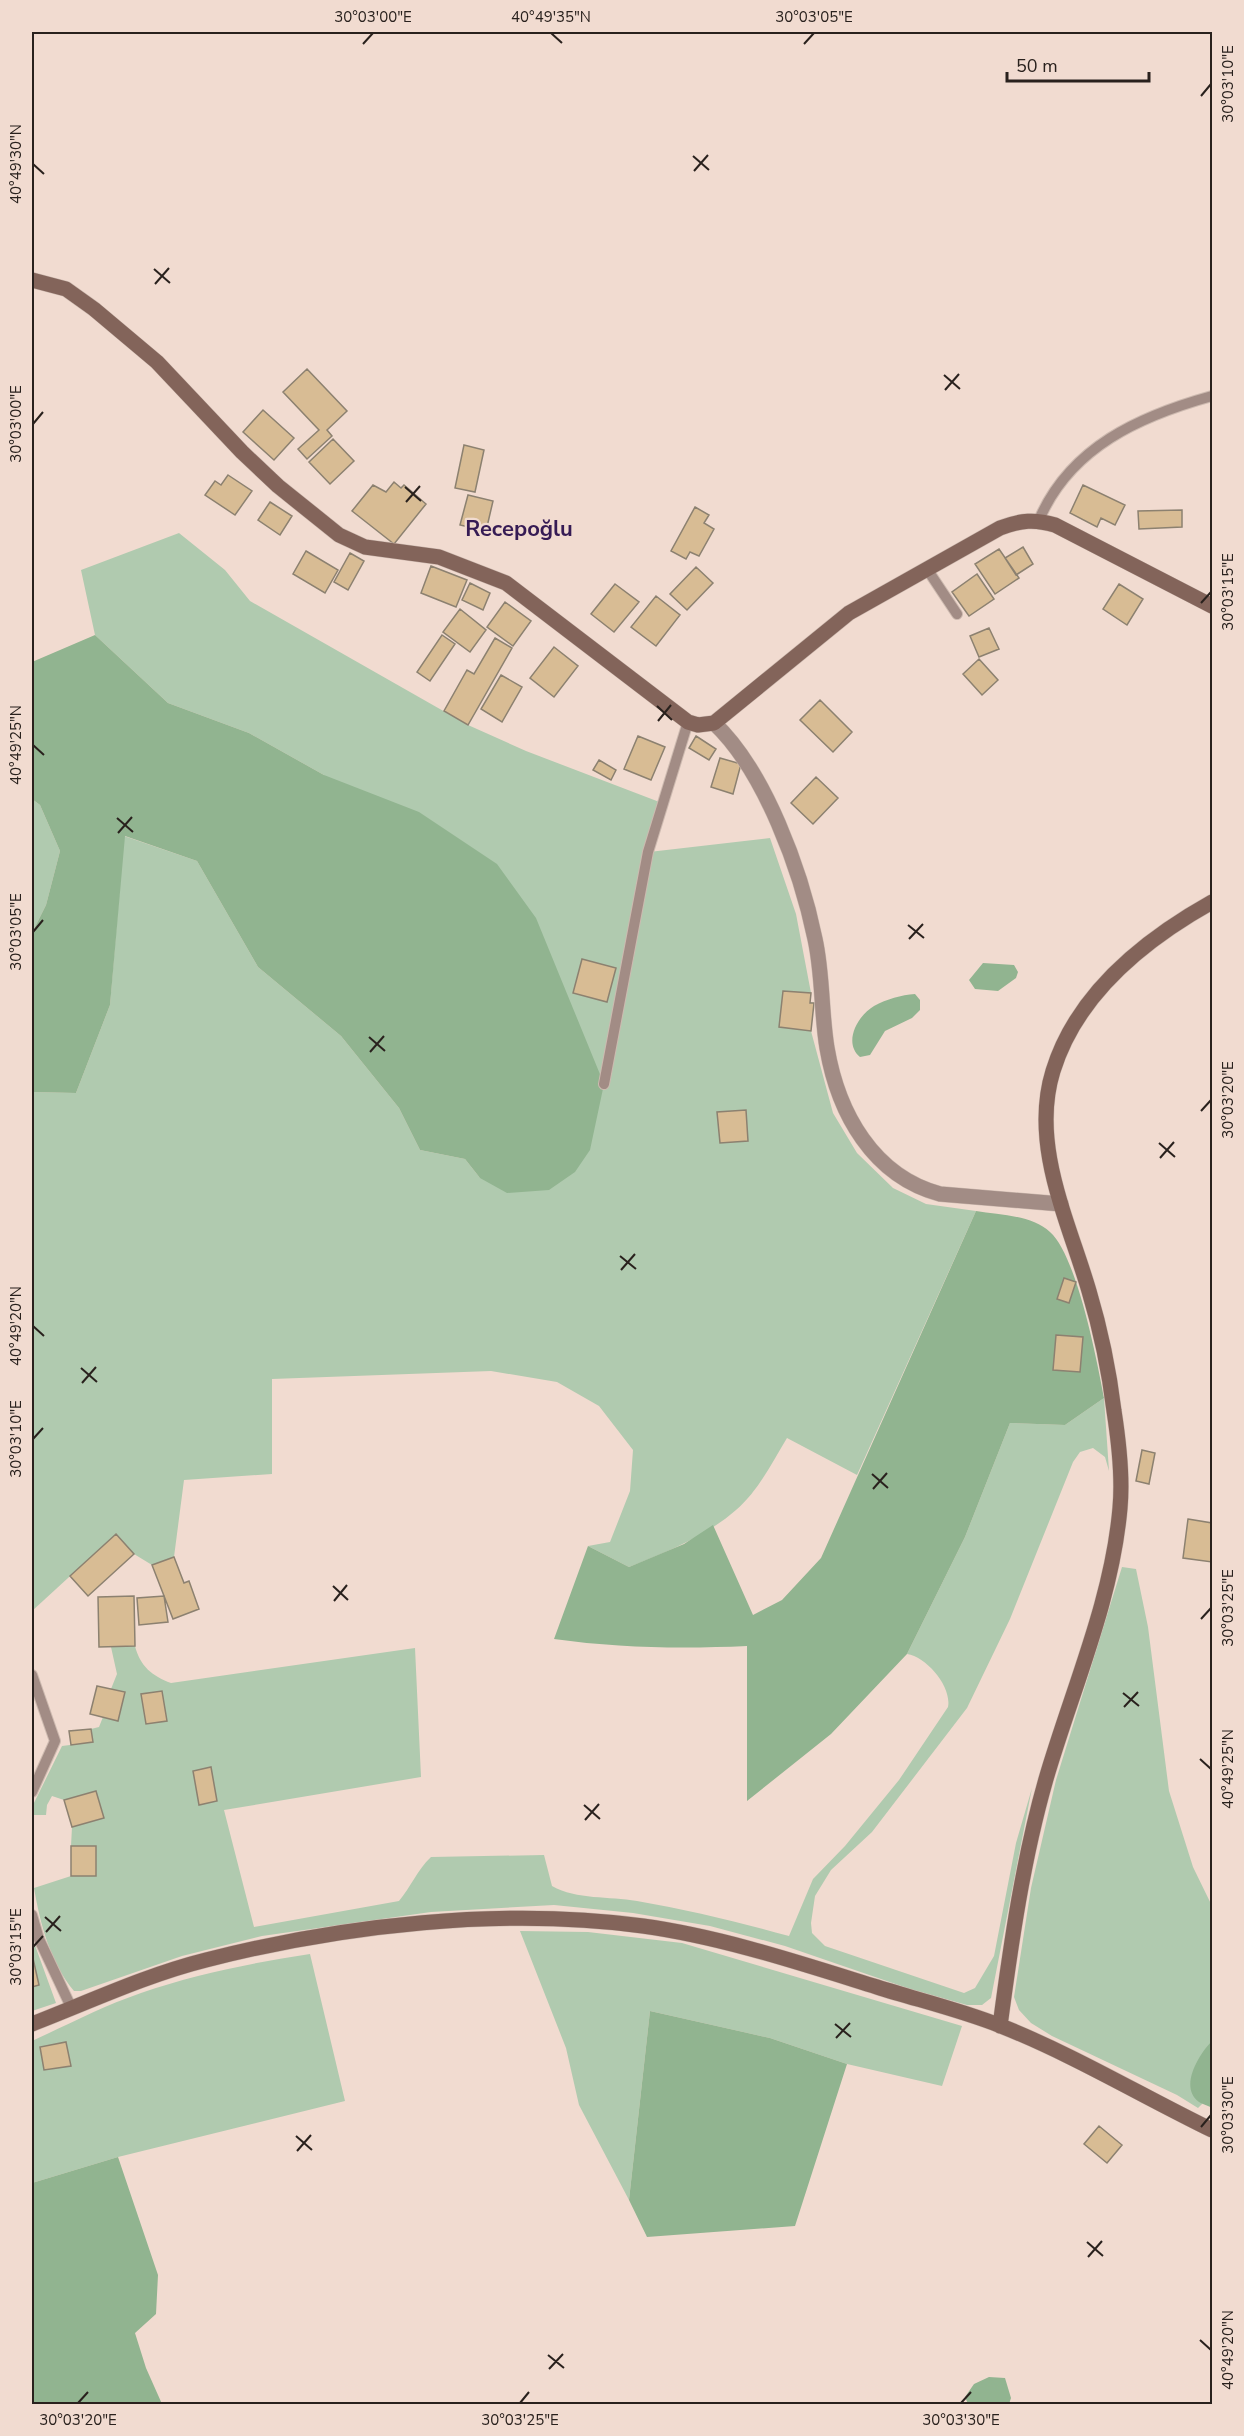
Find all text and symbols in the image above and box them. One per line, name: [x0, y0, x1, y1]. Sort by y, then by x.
text: 30°03'00"E: [334, 7, 412, 27]
text: 40°49'35"N: [511, 7, 591, 27]
text: 30°03'05"E: [775, 7, 853, 27]
scale bar: [1007, 45, 1150, 83]
text: 30°03'10"E: [1218, 45, 1238, 123]
text: 50 m: [1016, 54, 1058, 78]
text: 40°49'30"N: [6, 124, 26, 204]
text: 30°03'00"E: [6, 385, 26, 463]
district label: Recepoğlu: [465, 514, 573, 544]
text: 30°03'15"E: [1218, 553, 1238, 631]
text: 40°49'25"N: [6, 705, 26, 785]
text: 30°03'05"E: [6, 893, 26, 971]
text: 30°03'20"E: [1218, 1061, 1238, 1139]
text: 40°49'20"N: [6, 1286, 26, 1366]
text: 30°03'10"E: [6, 1400, 26, 1478]
text: 30°03'25"E: [1218, 1569, 1238, 1647]
text: 40°49'25"N: [1218, 1729, 1238, 1809]
text: 30°03'15"E: [6, 1908, 26, 1986]
text: 30°03'30"E: [1218, 2076, 1238, 2154]
text: 40°49'20"N: [1218, 2310, 1238, 2390]
text: 30°03'20"E: [39, 2410, 117, 2430]
text: 30°03'25"E: [481, 2410, 559, 2430]
text: 30°03'30"E: [922, 2410, 1000, 2430]

